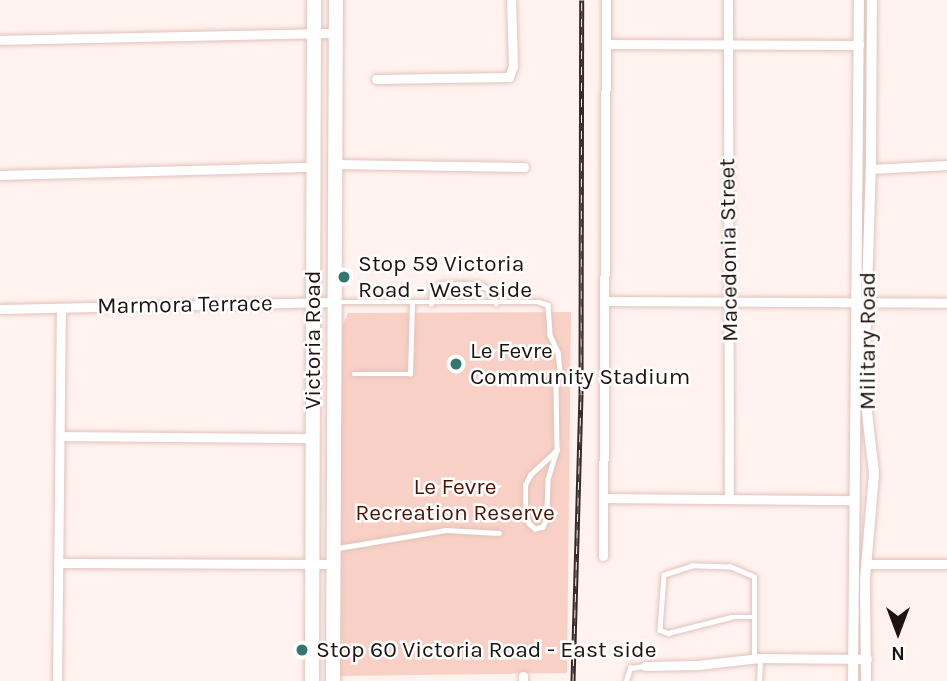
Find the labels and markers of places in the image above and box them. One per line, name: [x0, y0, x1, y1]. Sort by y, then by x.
place label: Stop 59 Victoria Road - West side: [358, 250, 532, 304]
marker: Stop 59 Victoria Road - West side: [336, 269, 352, 285]
place label: Le Fevre Community Stadium: [470, 337, 690, 391]
marker: Le Fevre Community Stadium: [448, 356, 464, 372]
place label: Stop 60 Victoria Road - East side: [316, 636, 657, 664]
marker: Stop 60 Victoria Road - East side: [294, 642, 310, 658]

